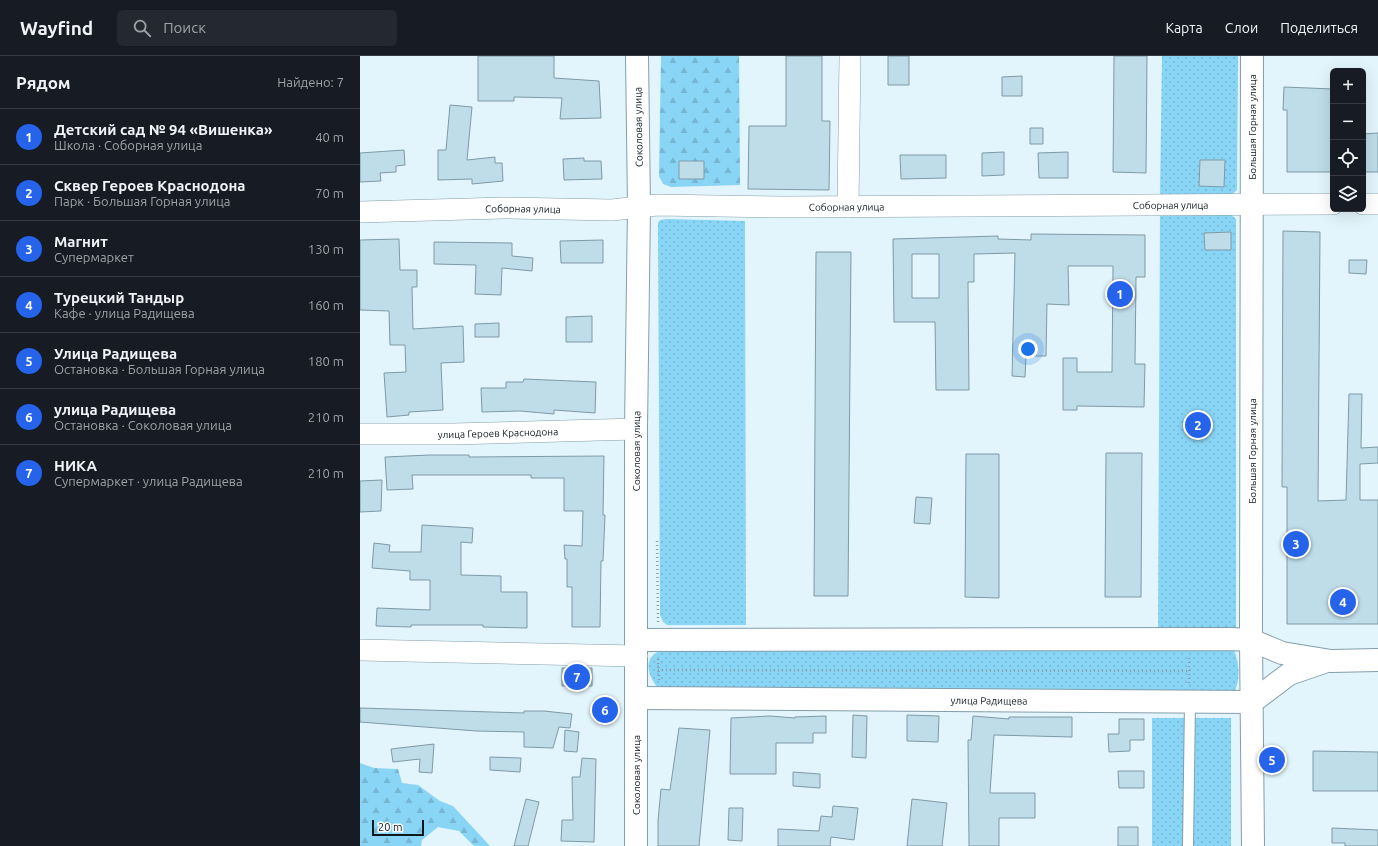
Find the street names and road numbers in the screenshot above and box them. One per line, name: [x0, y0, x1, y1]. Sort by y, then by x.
street label: Большая Горная улица: [1247, 74, 1258, 180]
street label: Соколовая улица: [632, 87, 645, 167]
street label: Соборная улица: [1133, 200, 1208, 211]
street label: Соборная улица: [809, 201, 884, 213]
street label: Соборная улица: [485, 203, 561, 215]
street label: Большая Горная улица: [1247, 398, 1258, 504]
street label: Соколовая улица: [631, 411, 642, 491]
street label: улица Героев Краснодона: [438, 426, 558, 440]
street label: улица Радищева: [950, 695, 1027, 707]
street label: Соколовая улица: [631, 735, 642, 815]

